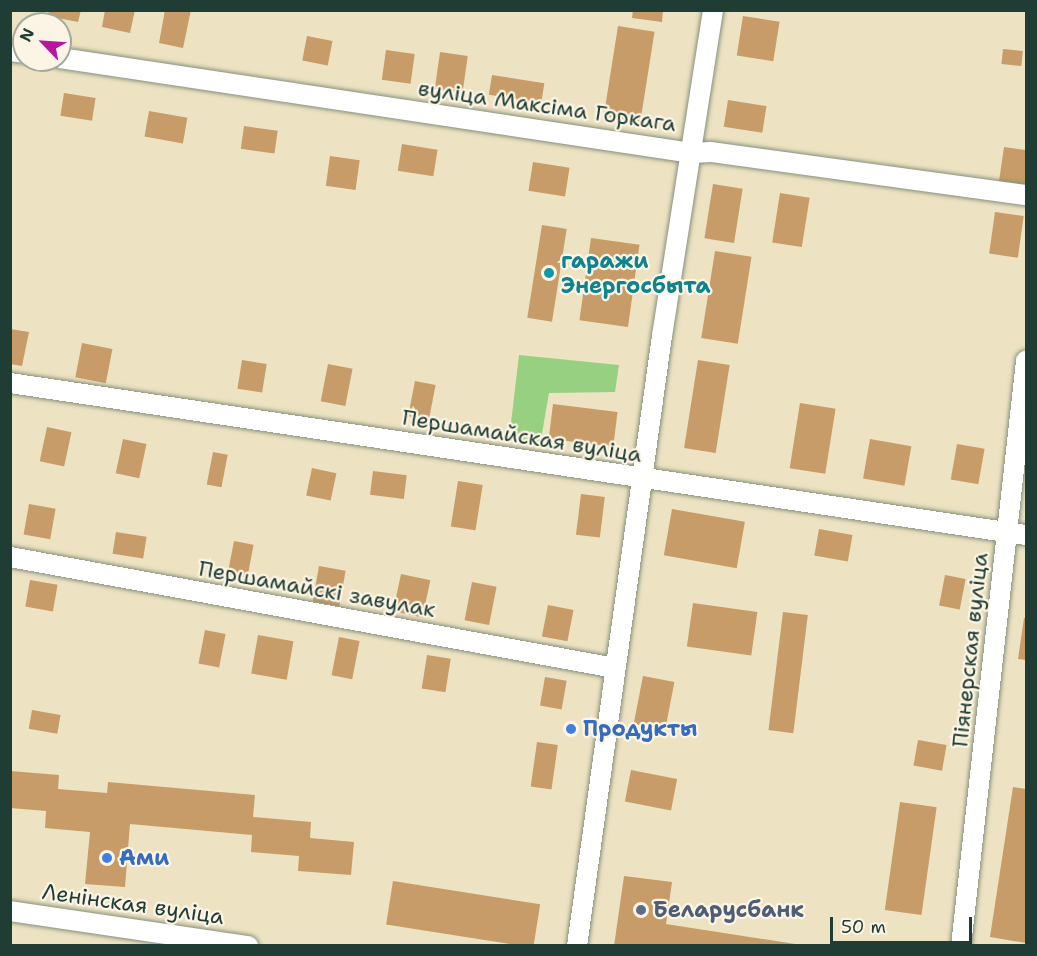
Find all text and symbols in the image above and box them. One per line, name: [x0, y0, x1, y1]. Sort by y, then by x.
north arrow: [12, 12, 72, 72]
text: N: [15, 25, 39, 45]
street label: вуліца Максіма Горкага: [416, 75, 678, 137]
place label: гаражи Энергосбыта: [561, 247, 710, 298]
marker: гаражи Энергосбыта: [542, 266, 556, 280]
street label: Першамайская вуліца: [400, 404, 644, 468]
street label: Піянерская вуліца: [947, 551, 993, 749]
street label: Першамайскі завулак: [197, 555, 437, 623]
place label: Продукты: [583, 716, 697, 742]
marker: Продукты: [564, 722, 578, 736]
place label: Ами: [119, 845, 169, 871]
marker: Ами: [100, 851, 114, 865]
street label: Ленінская вуліца: [40, 878, 226, 930]
place label: Беларусбанк: [653, 897, 804, 923]
marker: Беларусбанк: [634, 903, 648, 917]
scale bar: [833, 905, 976, 943]
text: 50 m: [841, 915, 886, 939]

